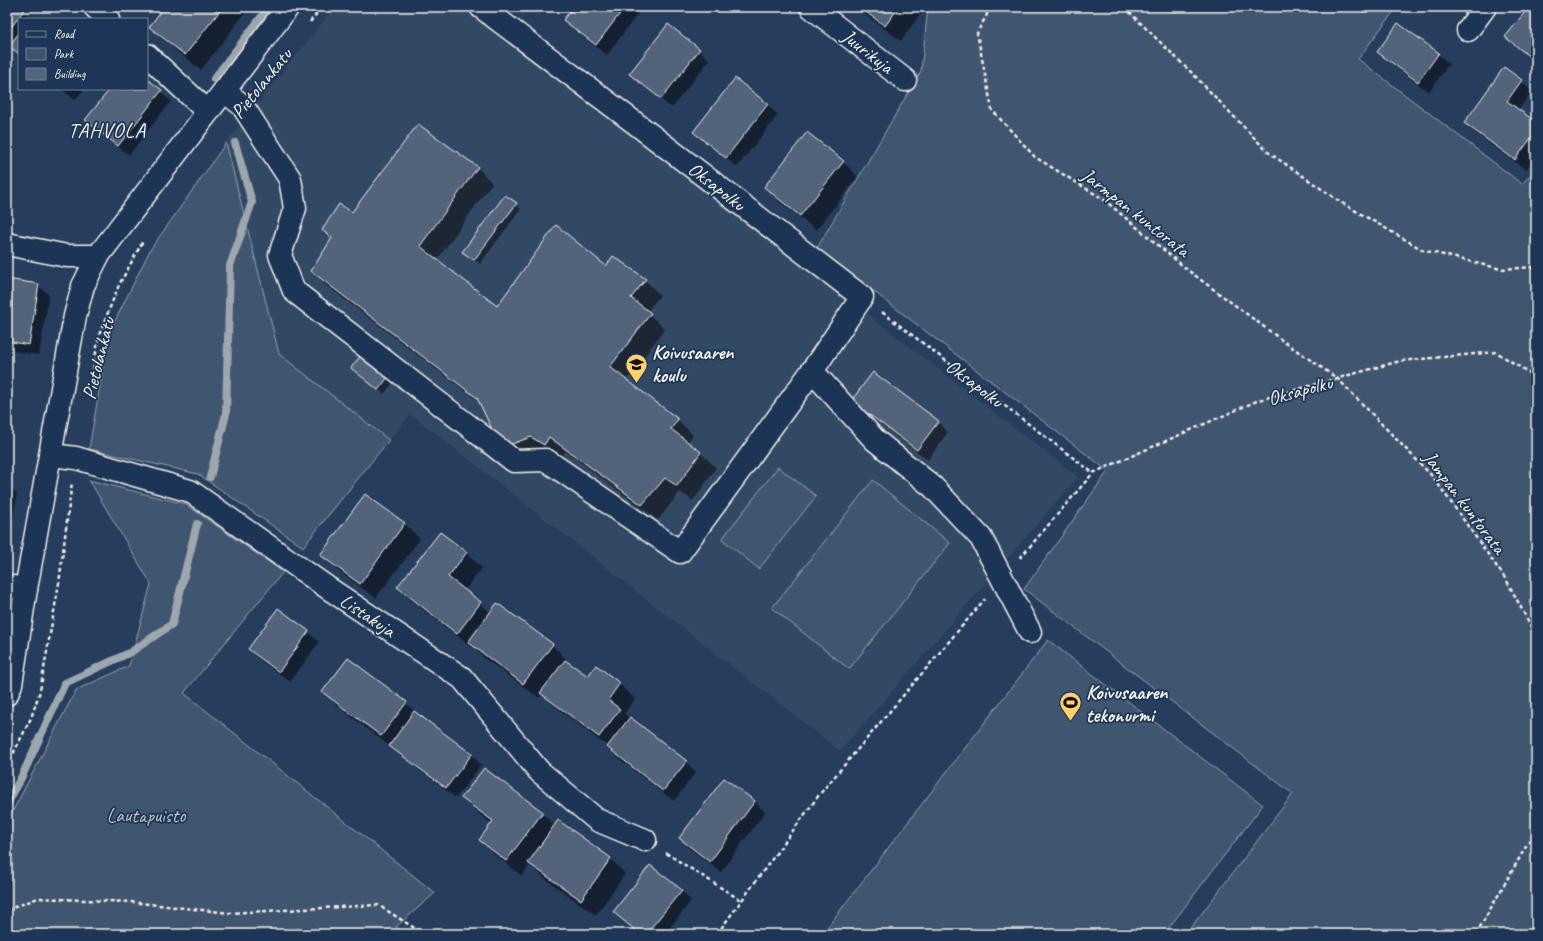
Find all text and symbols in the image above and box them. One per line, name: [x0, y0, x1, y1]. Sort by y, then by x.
legend: [18, 18, 148, 90]
street label: Juurikuja: [836, 23, 900, 80]
text: Road: [54, 26, 76, 42]
street label: Pietolankatu: [225, 42, 298, 124]
text: Park: [54, 46, 75, 62]
text: Building: [54, 66, 86, 82]
district label: TAHVOLA: [68, 117, 146, 143]
street label: Oksapolku: [683, 156, 752, 217]
street label: Jarmpan kuntorata: [1076, 162, 1196, 264]
street label: Pietolankatu: [76, 313, 121, 402]
place label: Koivusaaren koulu: [652, 340, 734, 388]
school or university icon: Koivusaaren koulu: [624, 351, 650, 384]
street label: Oksapolku: [941, 354, 1010, 414]
street label: Oksapolku: [1265, 369, 1337, 411]
street label: Jampan kuntorata: [1417, 445, 1513, 560]
street label: Listakuja: [335, 588, 401, 644]
place label: Koivusaaren tekonurmi: [1086, 680, 1168, 728]
sports icon: Koivusaaren tekonurmi: [1057, 690, 1083, 723]
park label: Lautapuisto: [107, 803, 186, 828]

